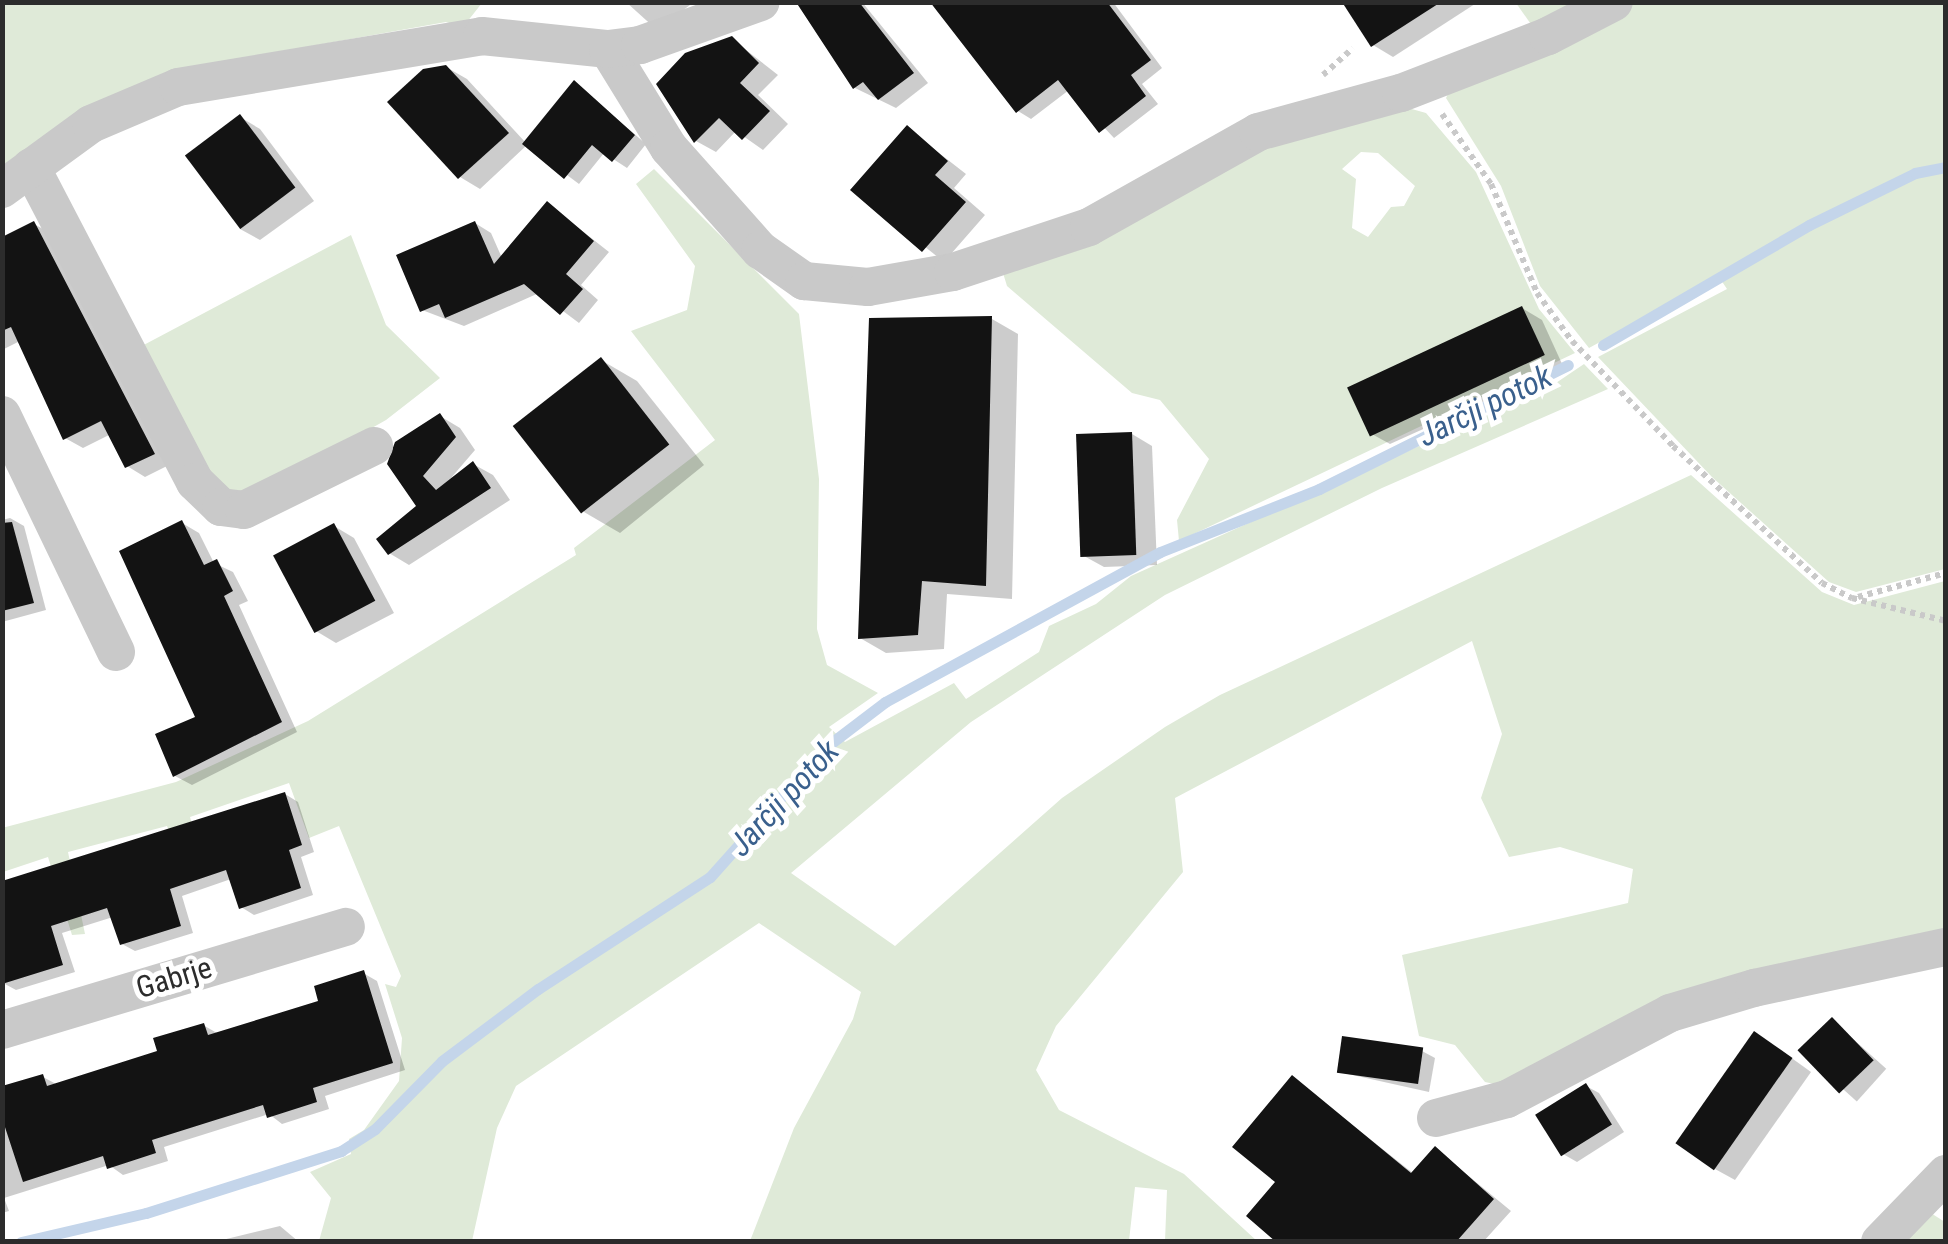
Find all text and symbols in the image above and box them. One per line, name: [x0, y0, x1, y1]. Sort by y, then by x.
water label: Jarčji potok: [1412, 357, 1558, 455]
water label: Jarčji potok: [721, 732, 847, 864]
street label: Gabrje: [132, 950, 216, 1006]

